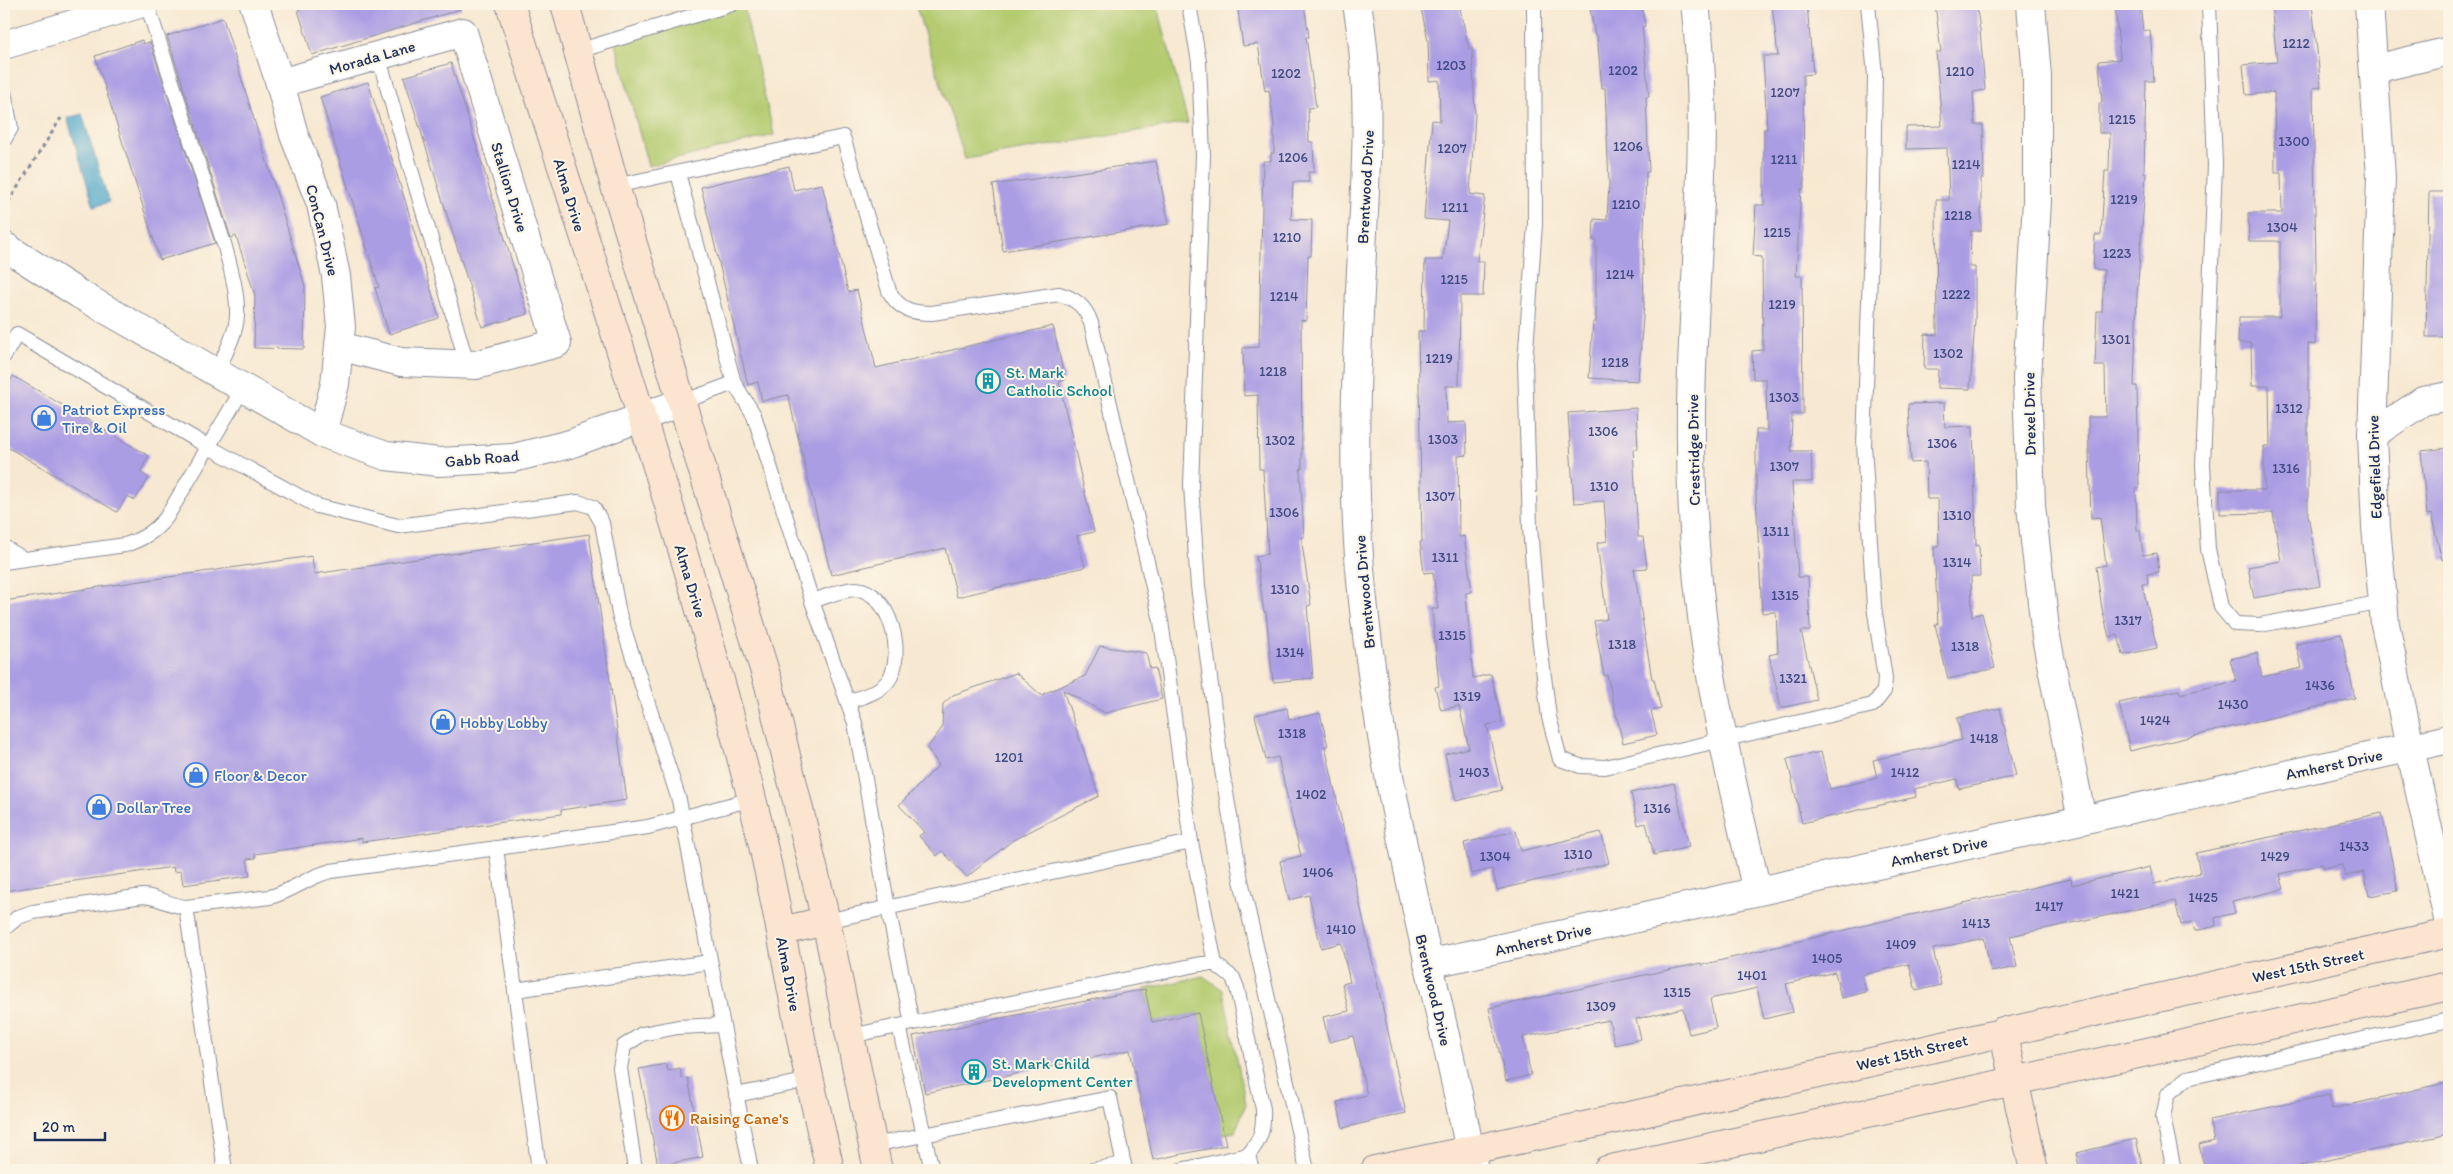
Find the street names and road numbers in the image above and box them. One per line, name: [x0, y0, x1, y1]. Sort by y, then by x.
street label: Morada Lane: [327, 36, 417, 79]
street label: Brentwood Drive: [1353, 129, 1378, 245]
street label: Stallion Drive: [487, 140, 532, 234]
street label: Alma Drive: [549, 156, 590, 234]
street label: ConCan Drive: [302, 182, 343, 278]
street label: Drexel Drive: [2019, 372, 2040, 456]
street label: Crestridge Drive: [1683, 394, 1704, 506]
street label: Edgefield Drive: [2363, 415, 2386, 519]
street label: Gabb Road: [444, 446, 520, 471]
street label: Brentwood Drive: [1350, 534, 1379, 650]
street label: Alma Drive: [670, 542, 711, 620]
street label: Amherst Drive: [2284, 745, 2384, 784]
street label: Amherst Drive: [1889, 832, 1989, 871]
street label: Amherst Drive: [1493, 919, 1593, 960]
street label: Brentwood Drive: [1411, 932, 1456, 1048]
street label: Alma Drive: [772, 935, 805, 1013]
street label: West 15th Street: [2250, 944, 2366, 987]
street label: West 15th Street: [1854, 1030, 1970, 1075]

